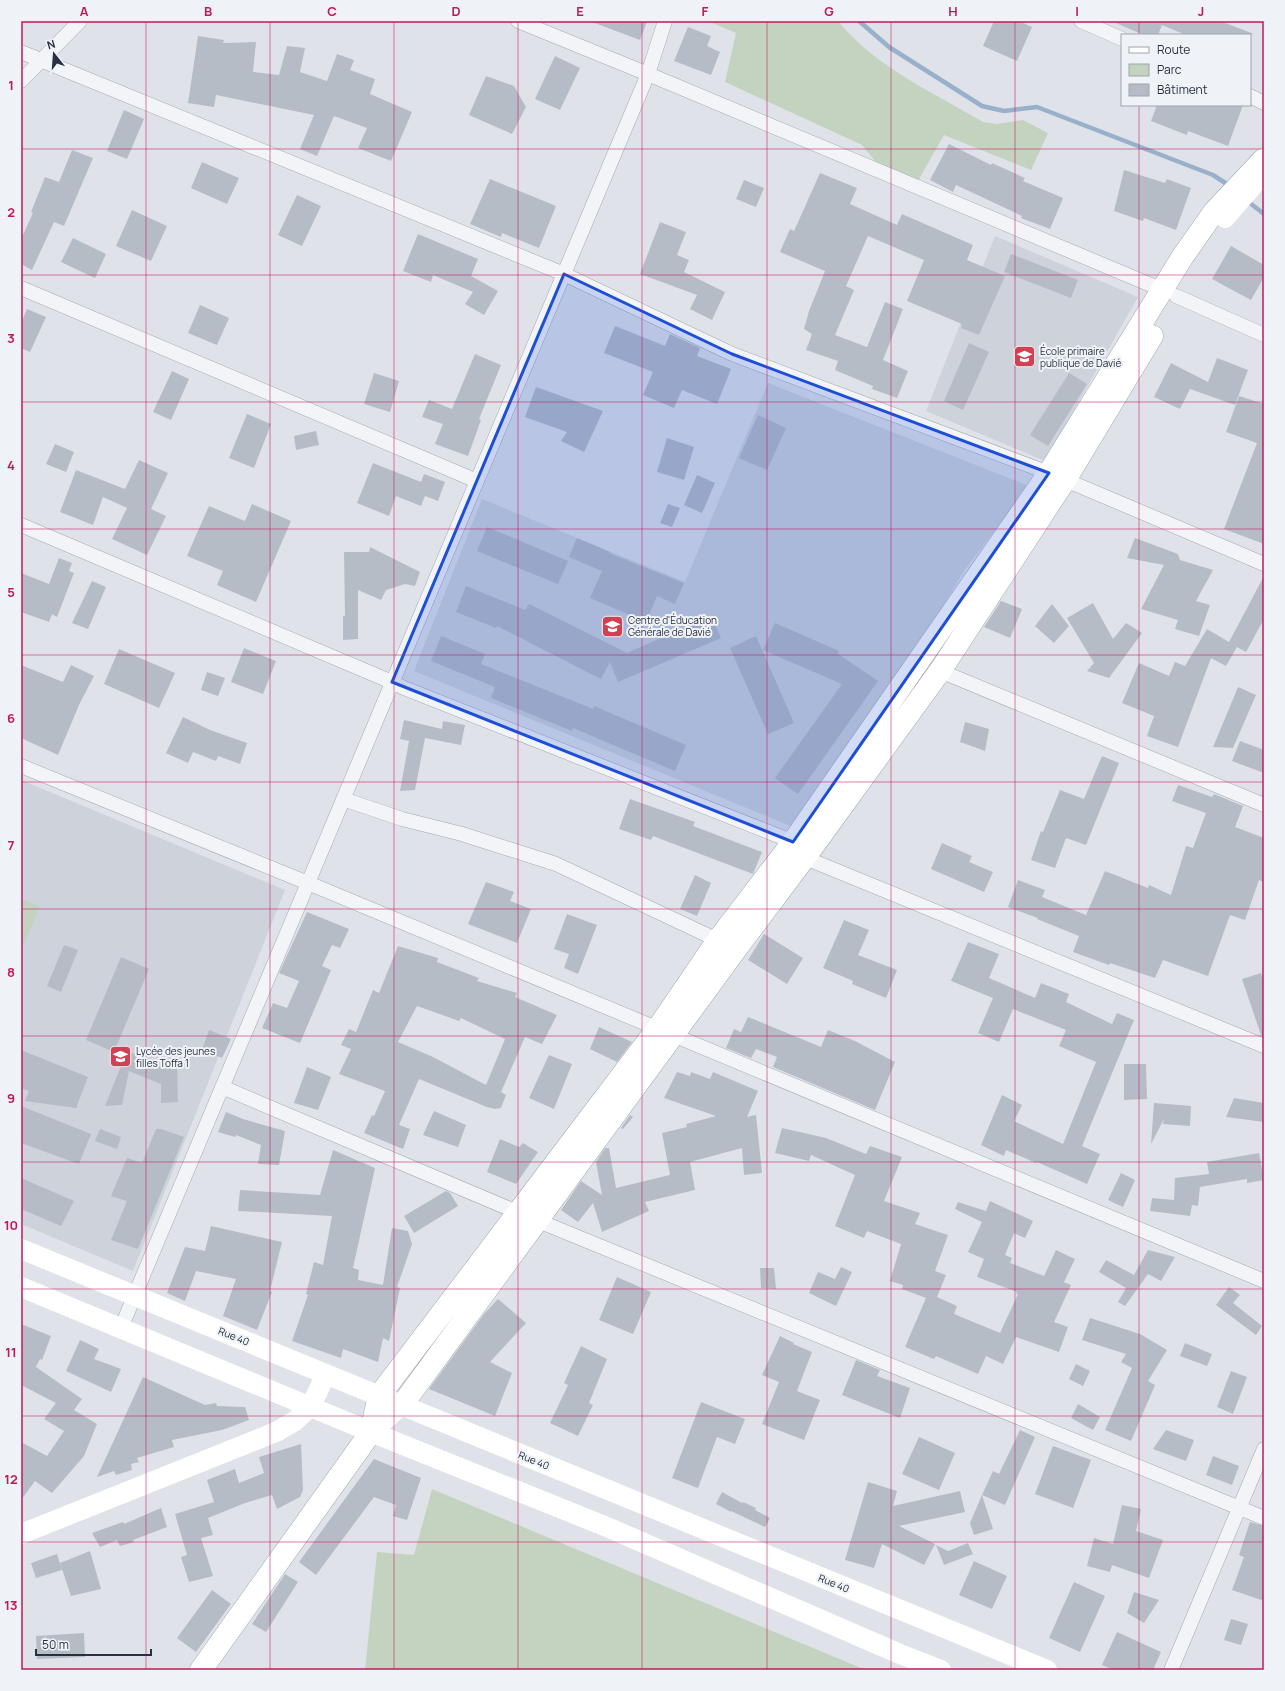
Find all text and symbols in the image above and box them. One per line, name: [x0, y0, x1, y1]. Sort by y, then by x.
text: A: [80, 2, 89, 20]
text: B: [204, 2, 212, 20]
text: C: [327, 2, 337, 20]
text: D: [451, 2, 461, 20]
text: E: [576, 2, 584, 20]
text: F: [702, 2, 709, 20]
text: G: [824, 2, 834, 20]
text: H: [948, 2, 958, 20]
text: I: [1075, 2, 1079, 20]
text: J: [1198, 2, 1204, 20]
north arrow: [34, 34, 74, 74]
legend: [1121, 34, 1251, 106]
text: N: [45, 36, 57, 52]
text: Route: [1157, 41, 1190, 58]
text: Parc: [1157, 61, 1182, 78]
text: 1: [8, 76, 14, 94]
text: Bâtiment: [1157, 81, 1208, 98]
text: 2: [7, 203, 15, 221]
text: 3: [7, 329, 15, 347]
school or university icon: École primaire publique de Davié: [1012, 344, 1038, 370]
place label: École primaire publique de Davié: [1040, 344, 1121, 370]
text: 4: [7, 456, 15, 474]
text: 5: [7, 583, 15, 601]
school or university icon: Centre d'Éducation Générale de Davié: [600, 613, 626, 639]
place label: Centre d'Éducation Générale de Davié: [628, 613, 717, 639]
text: 6: [7, 709, 15, 727]
text: 7: [8, 836, 15, 854]
text: 8: [7, 963, 15, 981]
school or university icon: Lycée des jeunes filles Toffa 1: [107, 1044, 133, 1070]
place label: Lycée des jeunes filles Toffa 1: [136, 1044, 215, 1070]
text: 9: [7, 1089, 15, 1107]
text: 10: [4, 1216, 18, 1234]
street label: Rue 40: [216, 1323, 252, 1349]
text: 11: [5, 1343, 17, 1361]
street label: Rue 40: [516, 1447, 552, 1473]
text: 12: [4, 1470, 18, 1488]
street label: Rue 40: [816, 1570, 852, 1596]
text: 13: [4, 1596, 18, 1614]
scale bar: [36, 1631, 151, 1657]
text: 50 m: [42, 1636, 69, 1653]

